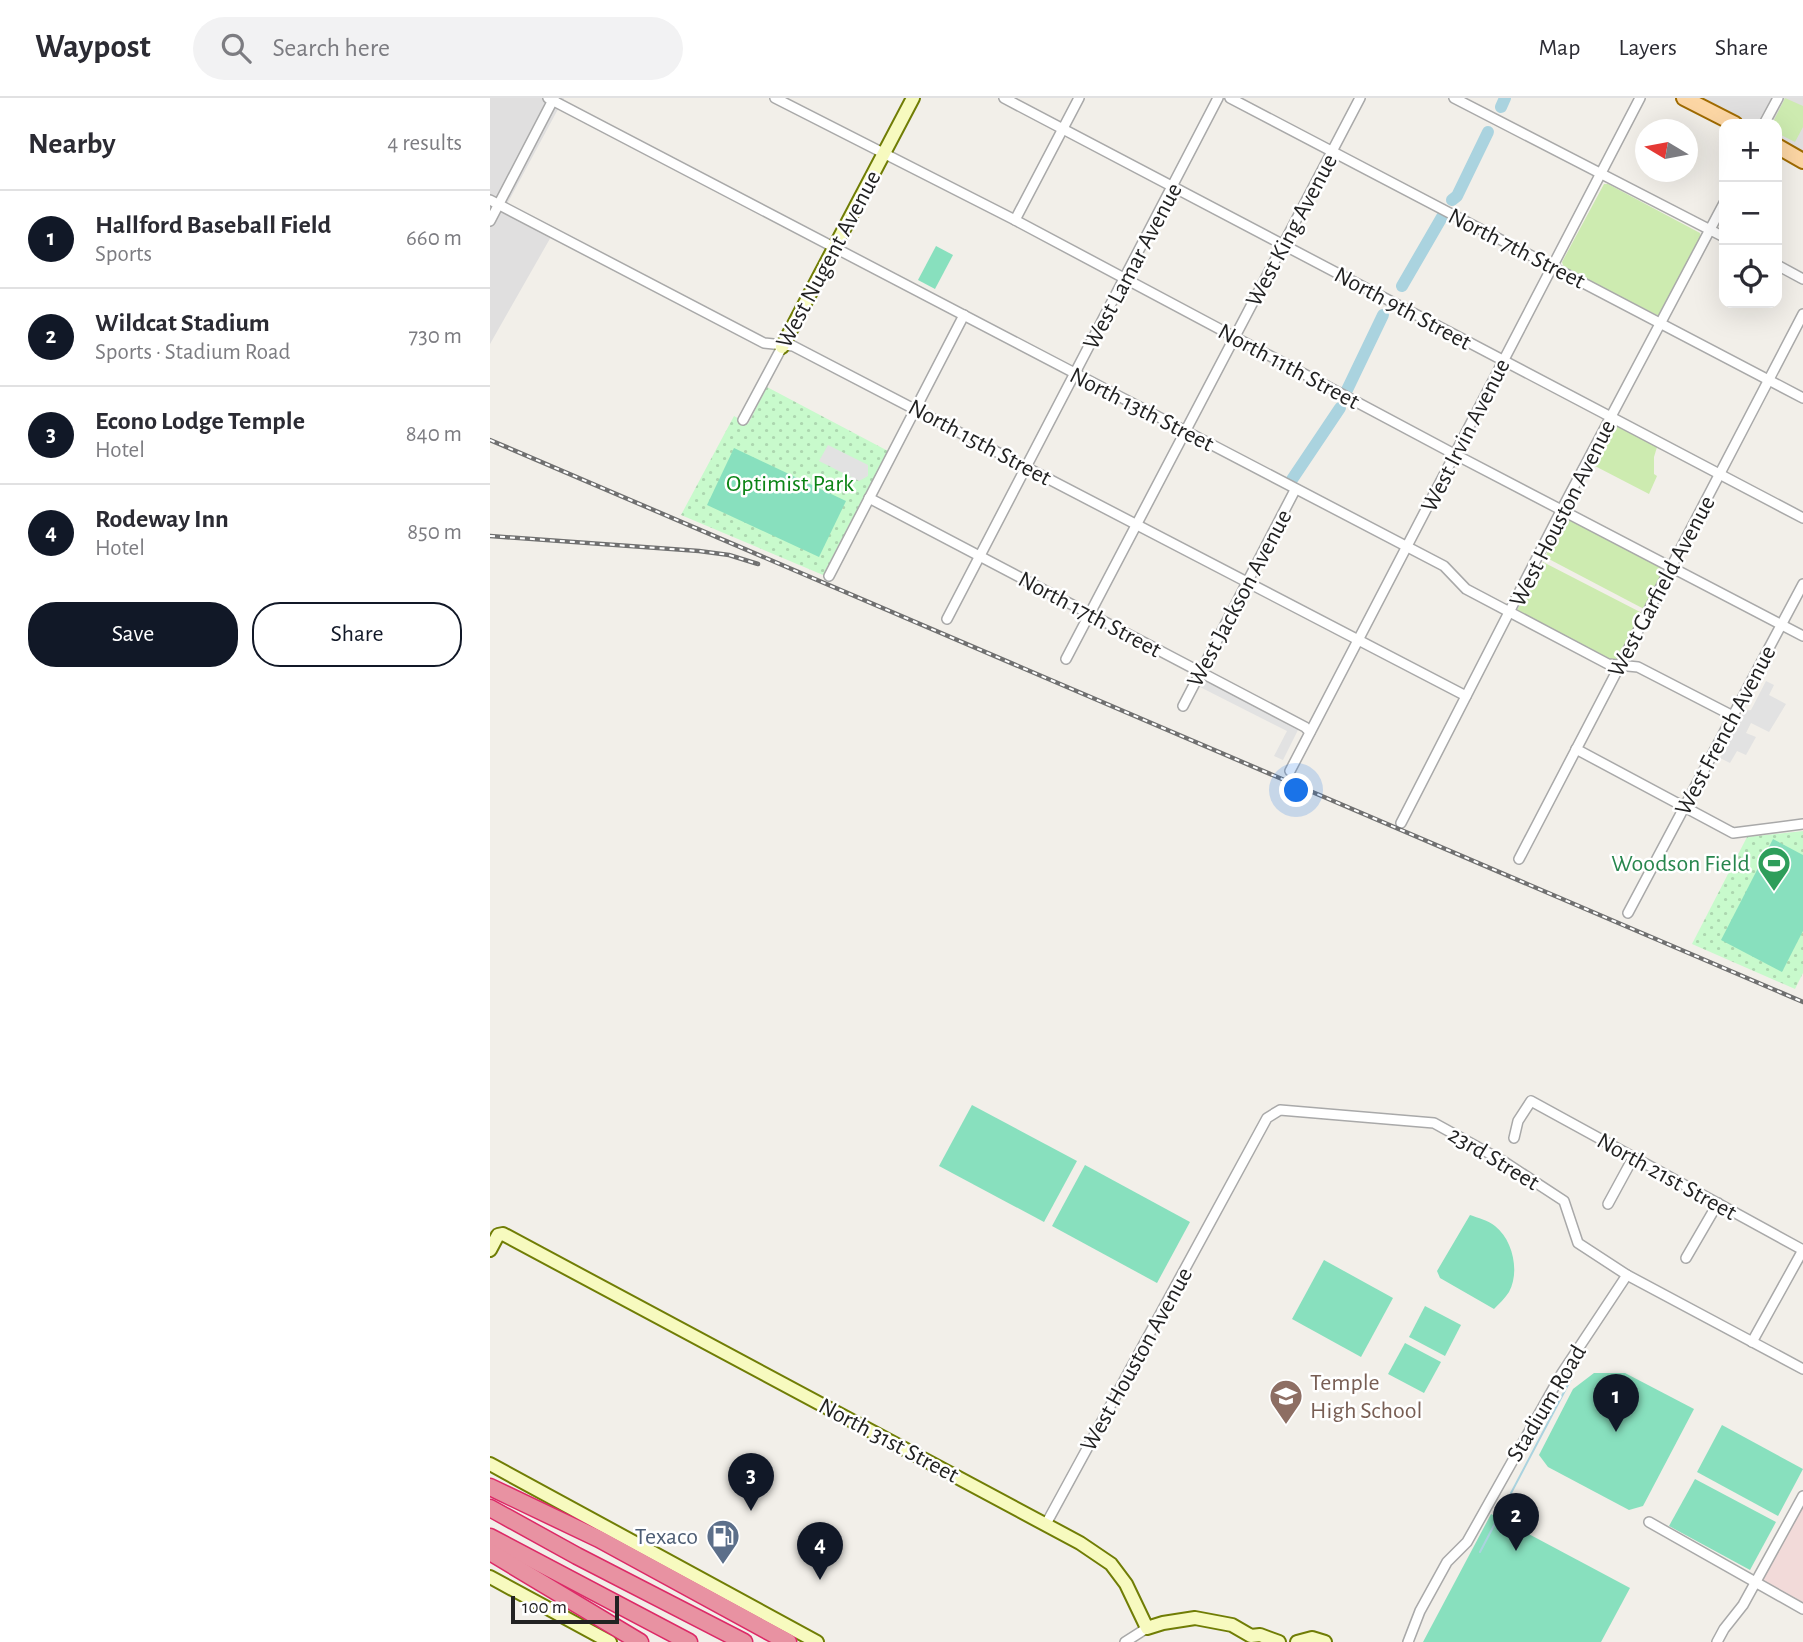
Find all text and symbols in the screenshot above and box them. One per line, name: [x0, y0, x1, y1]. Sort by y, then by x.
search box: [193, 17, 683, 80]
icon: search: [217, 29, 255, 67]
text: Waypost: [35, 31, 151, 64]
text: Search here: [273, 35, 390, 61]
text: Map: [1538, 36, 1580, 60]
text: Layers: [1618, 36, 1677, 60]
text: Share: [1715, 36, 1768, 60]
north arrow: [1635, 119, 1698, 182]
map controls: [1719, 119, 1782, 308]
button: +: [1719, 119, 1782, 182]
text: Nearby: [28, 129, 116, 159]
text: 4 results: [387, 132, 462, 155]
street label: West King Avenue: [1242, 150, 1342, 311]
street label: West Nugent Avenue: [772, 167, 886, 352]
street label: West Lamar Avenue: [1079, 179, 1187, 354]
button: −: [1719, 182, 1782, 245]
street label: North 7th Street: [1444, 204, 1589, 294]
text: Hallford Baseball Field: [95, 212, 331, 238]
text: 1: [47, 227, 55, 250]
text: 660 m: [406, 227, 462, 250]
text: Sports: [95, 243, 152, 266]
button: locate: [1719, 245, 1782, 308]
street label: North 9th Street: [1330, 263, 1475, 355]
text: Wildcat Stadium: [95, 310, 270, 336]
street label: North 11th Street: [1214, 320, 1364, 414]
text: 2: [46, 325, 56, 348]
text: 730 m: [409, 325, 462, 348]
text: Sports · Stadium Road: [95, 341, 290, 364]
street label: West Irvin Avenue: [1417, 355, 1515, 516]
street label: North 13th Street: [1066, 363, 1218, 457]
street label: North 15th Street: [904, 395, 1055, 491]
text: Econo Lodge Temple: [95, 408, 305, 434]
street label: West Houston Avenue: [1505, 416, 1620, 611]
text: 3: [46, 423, 56, 446]
text: 840 m: [406, 423, 462, 446]
text: Hotel: [95, 439, 145, 462]
park label: Optimist Park: [726, 472, 854, 496]
street label: West Garfield Avenue: [1604, 492, 1720, 681]
text: Rodeway Inn: [95, 506, 229, 532]
street label: West Jackson Avenue: [1183, 506, 1297, 691]
text: 4: [45, 521, 57, 544]
text: 850 m: [407, 521, 462, 544]
text: Hotel: [95, 537, 145, 560]
street label: North 17th Street: [1014, 567, 1165, 663]
button: Save: [28, 602, 238, 667]
button: Share: [252, 602, 462, 667]
street label: West French Avenue: [1671, 642, 1781, 819]
your location: [1279, 773, 1313, 807]
sports icon: Woodson Field: [1755, 844, 1793, 893]
place label: Woodson Field: [1611, 852, 1750, 876]
street label: 23rd Street: [1444, 1122, 1543, 1195]
street label: North 21st Street: [1593, 1129, 1741, 1225]
street label: West Houston Avenue: [1076, 1264, 1197, 1455]
street label: Stadium Road: [1503, 1341, 1591, 1466]
place label: Temple High School: [1310, 1371, 1422, 1423]
pin: 1: [1593, 1374, 1639, 1432]
school or university icon: Temple High School: [1267, 1377, 1305, 1426]
street label: North 31st Street: [815, 1394, 963, 1488]
pin: 3: [728, 1453, 774, 1511]
pin: 2: [1493, 1493, 1539, 1551]
fuel station icon: Texaco: [704, 1517, 742, 1566]
pin: 4: [797, 1522, 843, 1580]
place label: Texaco: [635, 1525, 698, 1549]
scale bar: [511, 1593, 620, 1625]
text: 100 m: [522, 1598, 567, 1617]

